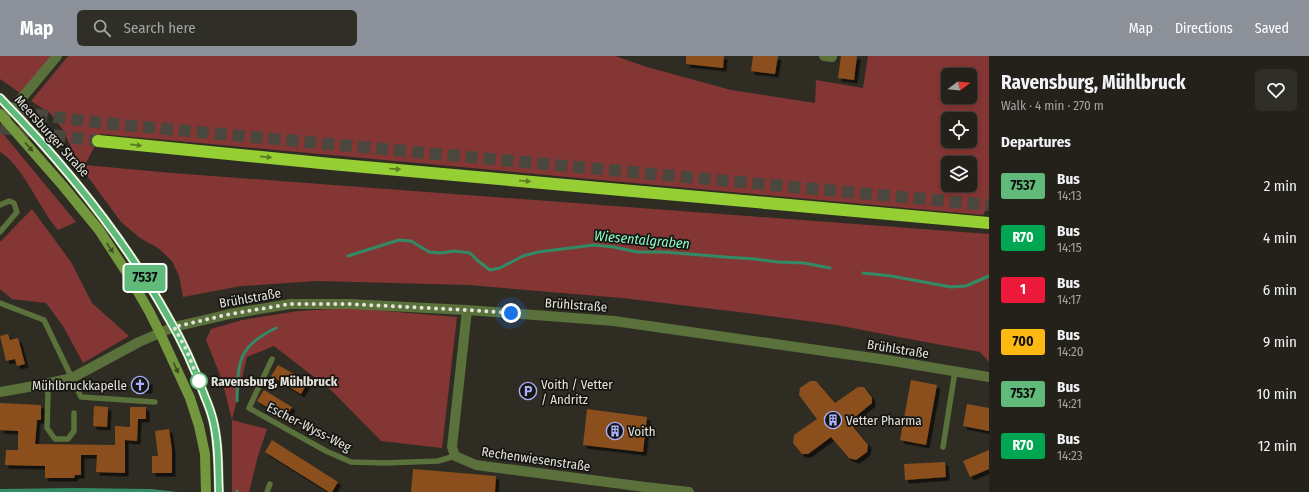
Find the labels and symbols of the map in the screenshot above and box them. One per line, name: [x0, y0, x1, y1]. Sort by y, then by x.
north arrow: [941, 68, 977, 104]
street label: Meersburger Straße: [11, 92, 93, 180]
one-way arrow: [130, 141, 142, 148]
one-way arrow: [24, 142, 33, 152]
one-way arrow: [260, 154, 272, 161]
one-way arrow: [389, 166, 401, 173]
one-way arrow: [519, 178, 531, 184]
water label: Wiesentalgraben: [593, 227, 691, 253]
one-way arrow: [106, 243, 114, 253]
line badge: 7537: [117, 265, 173, 291]
street label: Brühlstraße: [218, 285, 282, 311]
street label: Brühlstraße: [544, 295, 608, 315]
your location: [501, 303, 521, 323]
street label: Brühlstraße: [866, 337, 930, 361]
one-way arrow: [174, 363, 180, 375]
marker: Ravensburg, Mühlbruck: [190, 372, 208, 390]
place label: Ravensburg, Mühlbruck: [211, 374, 338, 389]
church icon: Mühlbruckkapelle: [130, 375, 150, 395]
place label: Voith / Vetter / Andritz: [541, 377, 613, 407]
place label: Mühlbruckkapelle: [32, 378, 127, 393]
parking icon: Voith / Vetter / Andritz: [518, 381, 538, 401]
street label: Escher-Wyss-Weg: [264, 399, 354, 455]
building icon: Vetter Pharma: [823, 410, 843, 430]
place label: Vetter Pharma: [846, 413, 922, 428]
building icon: Voith: [605, 421, 625, 441]
place label: Voith: [628, 424, 656, 439]
street label: Rechenwiesenstraße: [481, 444, 591, 474]

